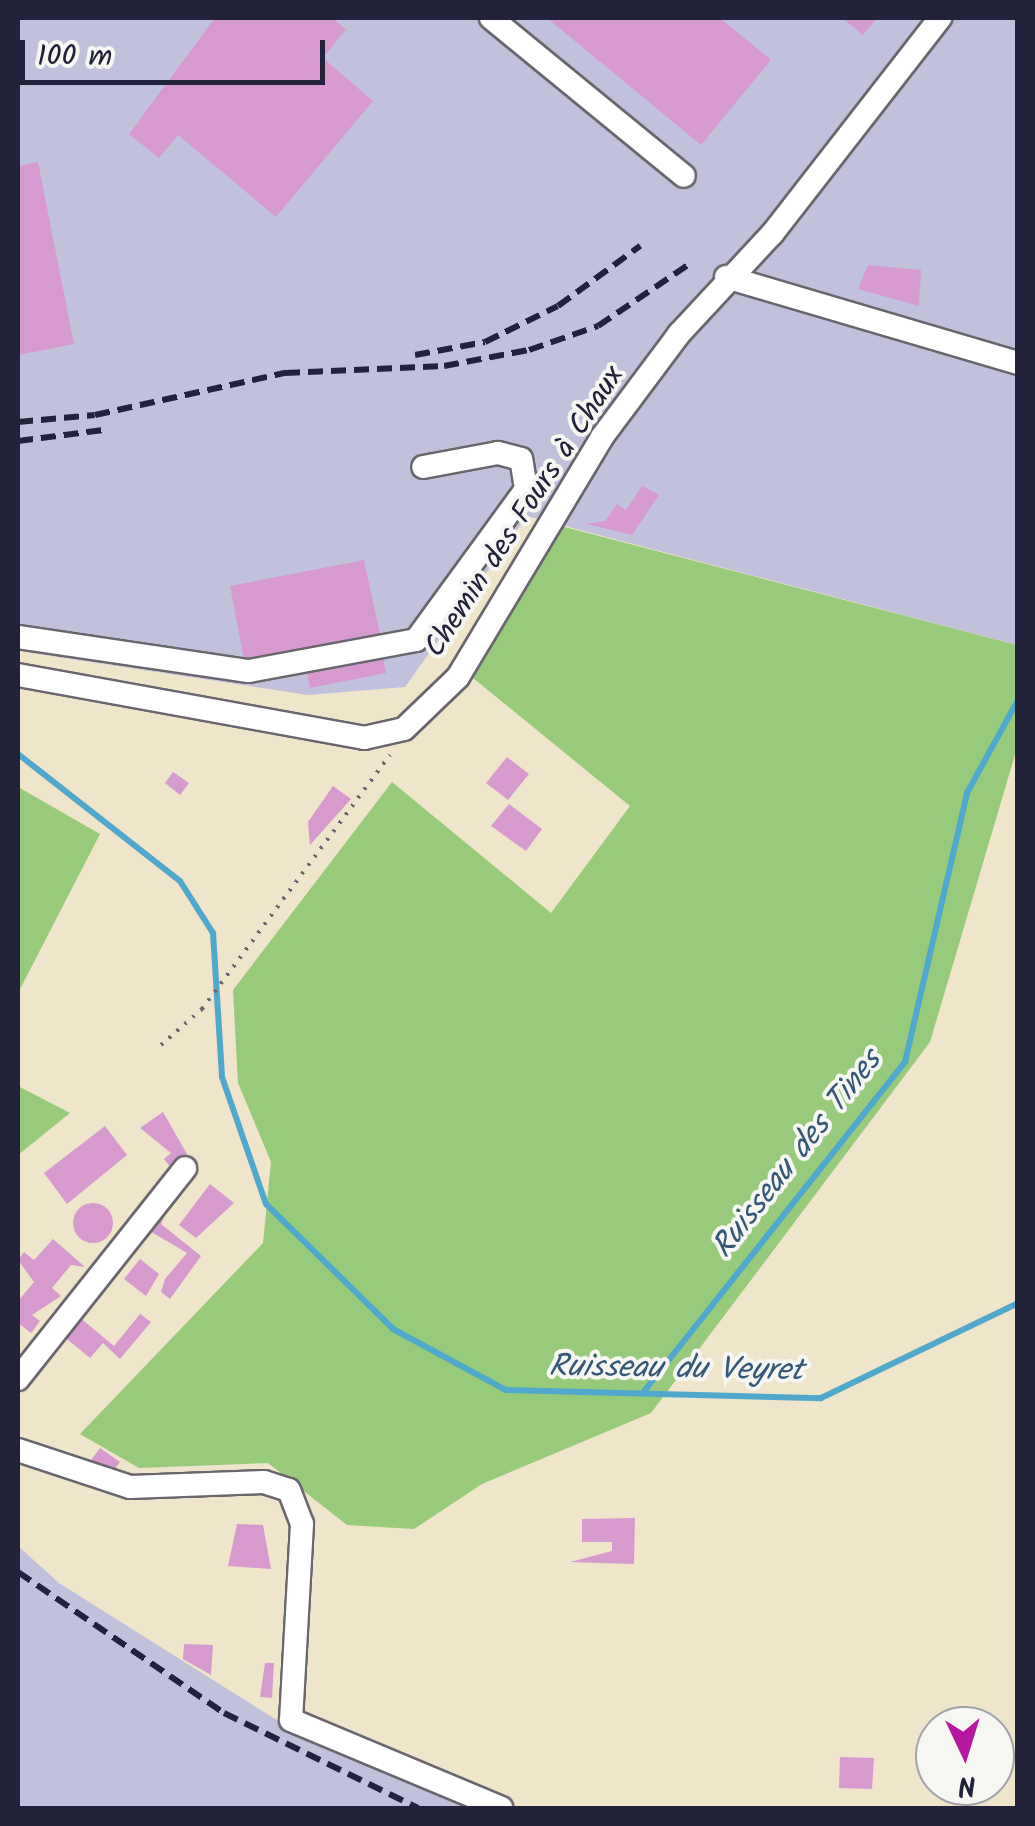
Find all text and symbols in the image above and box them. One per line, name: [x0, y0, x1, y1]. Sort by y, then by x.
scale bar: [25, 20, 330, 82]
text: 100 m: [37, 33, 112, 81]
street label: Chemin des Fours à Chaux: [417, 360, 633, 664]
water label: Ruisseau des Tines: [705, 1043, 891, 1267]
water label: Ruisseau du Veyret: [548, 1349, 804, 1391]
north arrow: [915, 1706, 1015, 1806]
text: N: [957, 1761, 977, 1807]

